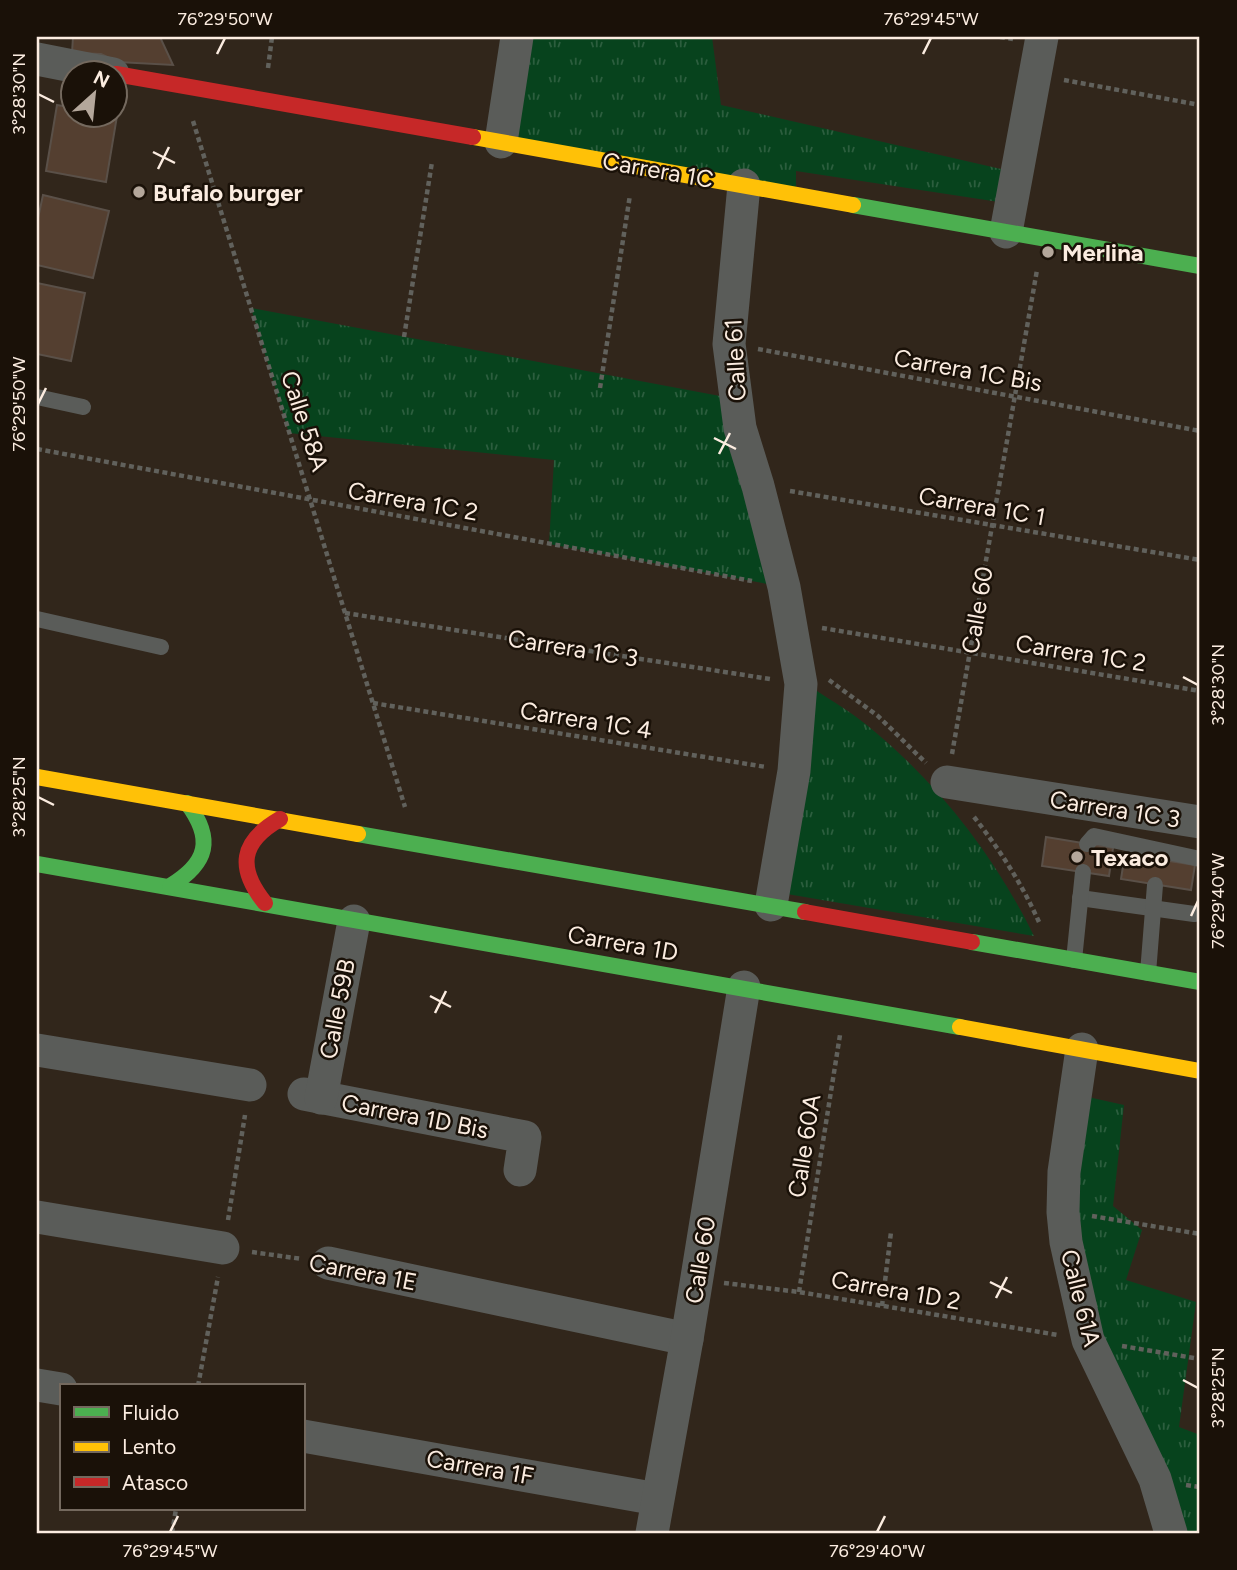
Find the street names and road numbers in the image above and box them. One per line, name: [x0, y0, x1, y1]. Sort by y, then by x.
street label: Carrera 1C: [600, 146, 716, 194]
street label: Calle 61: [718, 318, 752, 402]
street label: Carrera 1C Bis: [892, 343, 1044, 397]
street label: Calle 58A: [275, 367, 335, 476]
street label: Carrera 1C 2: [346, 475, 480, 527]
street label: Carrera 1C 1: [916, 481, 1048, 531]
street label: Calle 60: [955, 564, 999, 656]
street label: Carrera 1C 3: [506, 623, 640, 673]
street label: Carrera 1C 2: [1014, 628, 1148, 678]
street label: Carrera 1C 4: [518, 695, 654, 745]
street label: Carrera 1C 3: [1048, 784, 1182, 834]
street label: Carrera 1D: [566, 919, 680, 967]
street label: Calle 59B: [313, 957, 361, 1061]
street label: Carrera 1D Bis: [339, 1088, 491, 1144]
street label: Calle 60A: [782, 1091, 827, 1200]
street label: Calle 60: [679, 1214, 721, 1306]
street label: Carrera 1E: [307, 1247, 419, 1297]
street label: Calle 61A: [1055, 1247, 1107, 1350]
street label: Carrera 1D 2: [829, 1264, 963, 1316]
street label: Carrera 1F: [424, 1443, 536, 1491]

